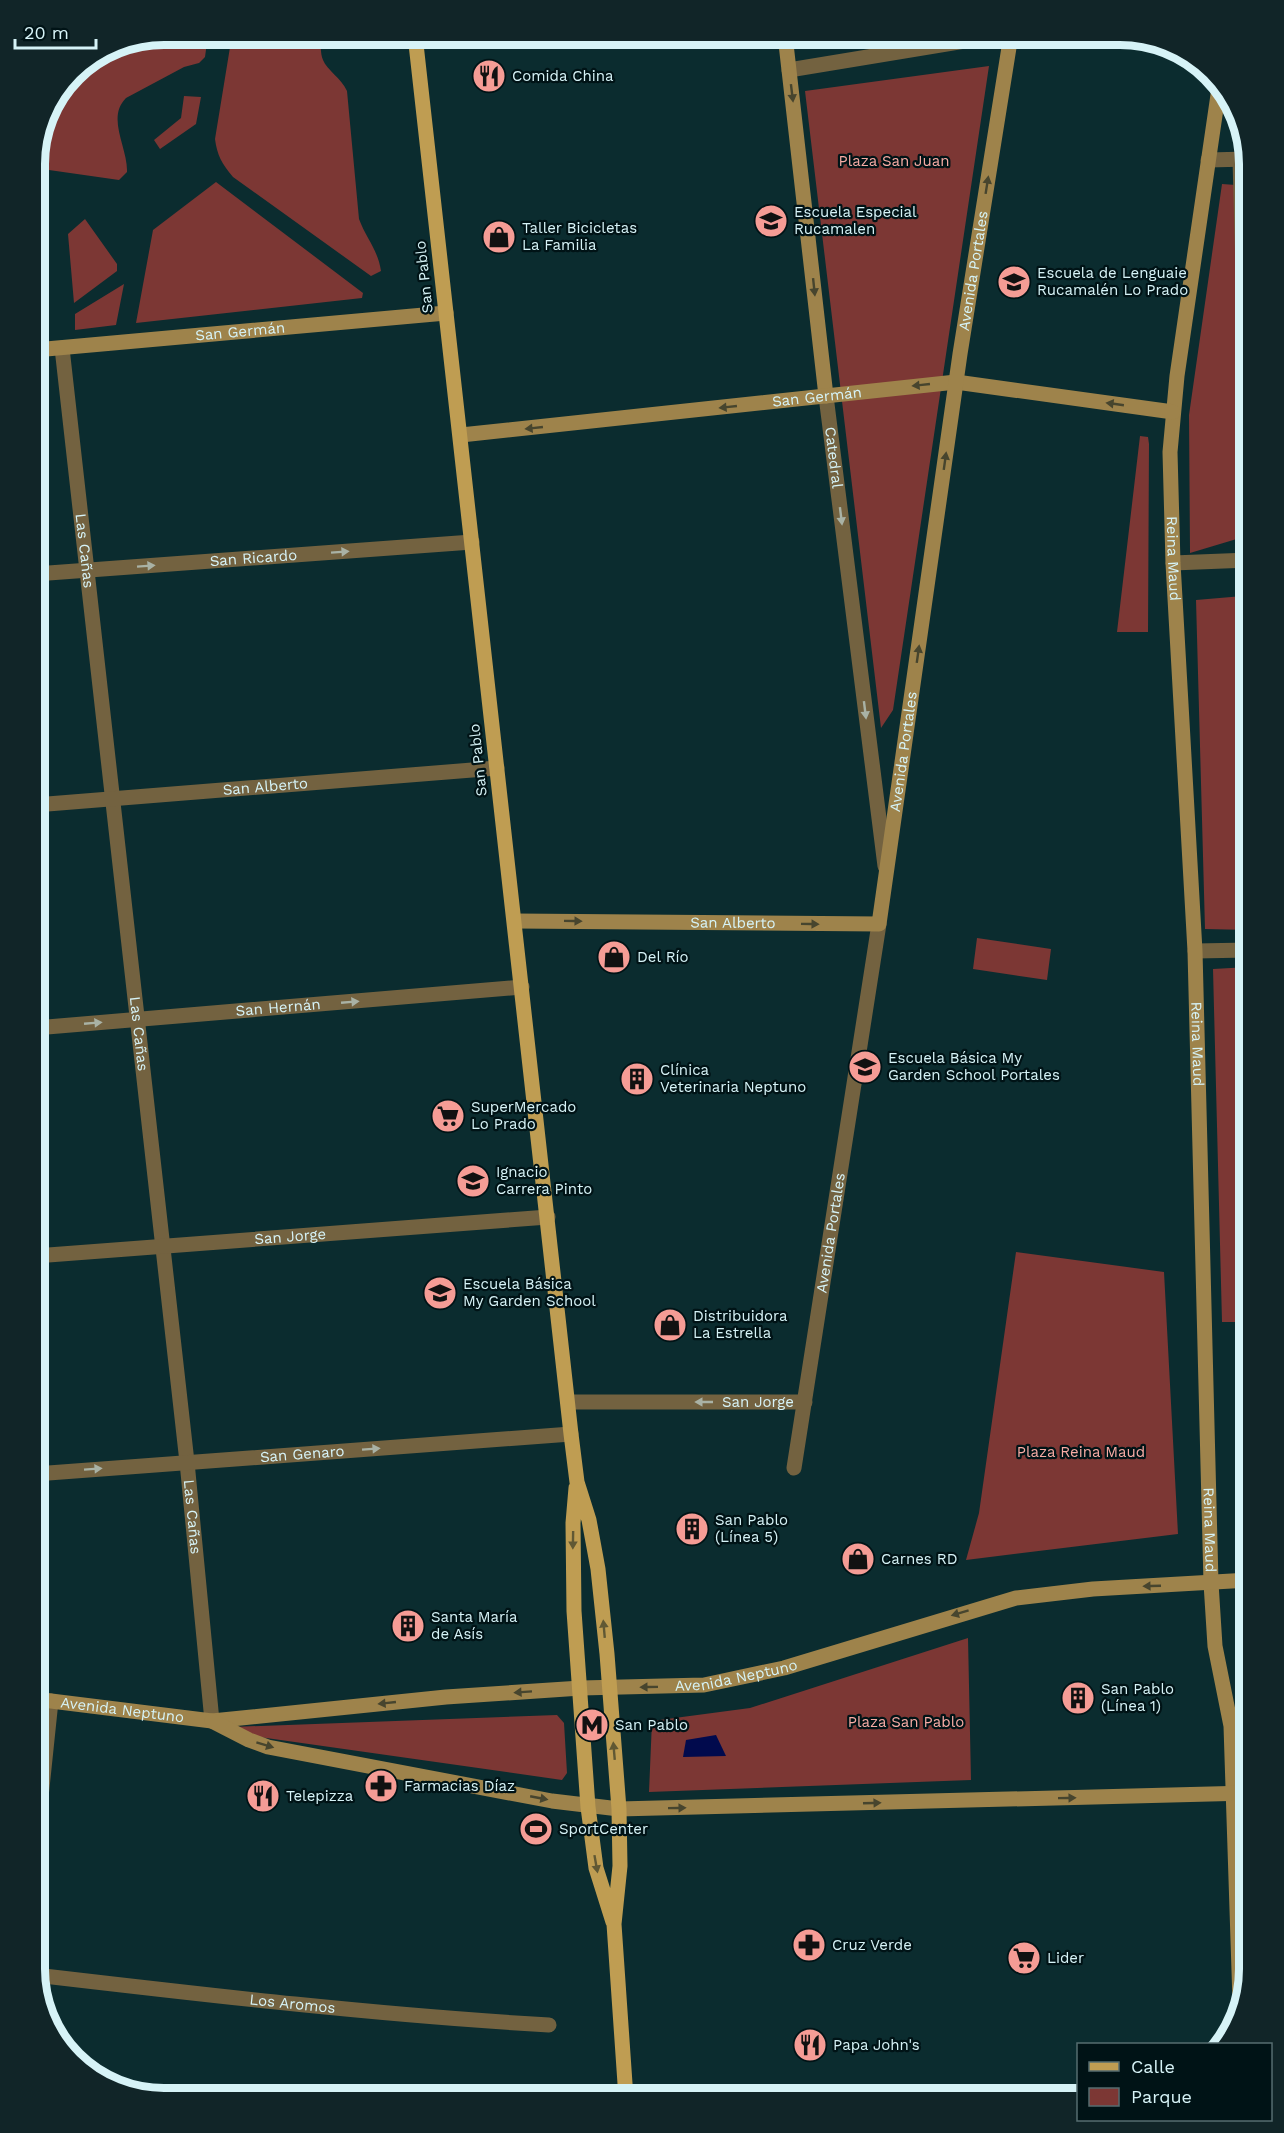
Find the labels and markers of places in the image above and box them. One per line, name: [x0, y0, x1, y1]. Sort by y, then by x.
restaurant icon: Comida China: [471, 58, 507, 94]
place label: Comida China: [512, 67, 614, 85]
school or university icon: Escuela Especial Rucamalen: [753, 203, 789, 239]
place label: Escuela Especial Rucamalen: [794, 203, 917, 238]
shop icon: Taller Bicicletas La Familia: [481, 219, 517, 255]
place label: Taller Bicicletas La Familia: [522, 219, 637, 254]
school or university icon: Escuela de Lenguaie Rucamalén Lo Prado: [996, 264, 1032, 300]
place label: Escuela de Lenguaie Rucamalén Lo Prado: [1037, 264, 1188, 299]
shop icon: Del Río: [596, 939, 632, 975]
place label: Del Río: [637, 948, 689, 966]
school or university icon: Escuela Básica My Garden School Portales: [847, 1049, 883, 1085]
place label: Escuela Básica My Garden School Portales: [888, 1049, 1060, 1084]
building icon: Clínica Veterinaria Neptuno: [619, 1061, 655, 1097]
place label: Clínica Veterinaria Neptuno: [660, 1061, 806, 1096]
supermarket icon: SuperMercado Lo Prado: [430, 1098, 466, 1134]
place label: SuperMercado Lo Prado: [471, 1098, 576, 1133]
school or university icon: Ignacio Carrera Pinto: [455, 1163, 491, 1199]
place label: Ignacio Carrera Pinto: [496, 1163, 592, 1198]
school or university icon: Escuela Básica My Garden School: [422, 1275, 458, 1311]
place label: Escuela Básica My Garden School: [463, 1275, 596, 1310]
shop icon: Distribuidora La Estrella: [652, 1307, 688, 1343]
place label: Distribuidora La Estrella: [693, 1307, 788, 1342]
building icon: San Pablo (Línea 5): [674, 1511, 710, 1547]
place label: San Pablo (Línea 5): [715, 1511, 788, 1546]
shop icon: Carnes RD: [840, 1541, 876, 1577]
place label: Carnes RD: [881, 1550, 958, 1568]
building icon: Santa María de Asís: [390, 1608, 426, 1644]
place label: Santa María de Asís: [431, 1608, 518, 1643]
building icon: San Pablo (Línea 1): [1060, 1680, 1096, 1716]
place label: San Pablo (Línea 1): [1101, 1680, 1174, 1715]
metro station icon: San Pablo: [574, 1707, 610, 1743]
place label: San Pablo: [615, 1716, 688, 1734]
pharmacy icon: Farmacias Díaz: [363, 1768, 399, 1804]
place label: Farmacias Díaz: [404, 1777, 515, 1795]
restaurant icon: Telepizza: [245, 1778, 281, 1814]
place label: Telepizza: [286, 1787, 354, 1805]
sports icon: SportCenter: [518, 1811, 554, 1847]
place label: SportCenter: [559, 1820, 648, 1838]
pharmacy icon: Cruz Verde: [791, 1927, 827, 1963]
place label: Cruz Verde: [832, 1936, 912, 1954]
supermarket icon: Lider: [1006, 1940, 1042, 1976]
place label: Lider: [1047, 1949, 1084, 1967]
restaurant icon: Papa John's: [792, 2027, 828, 2063]
place label: Papa John's: [833, 2036, 920, 2054]

